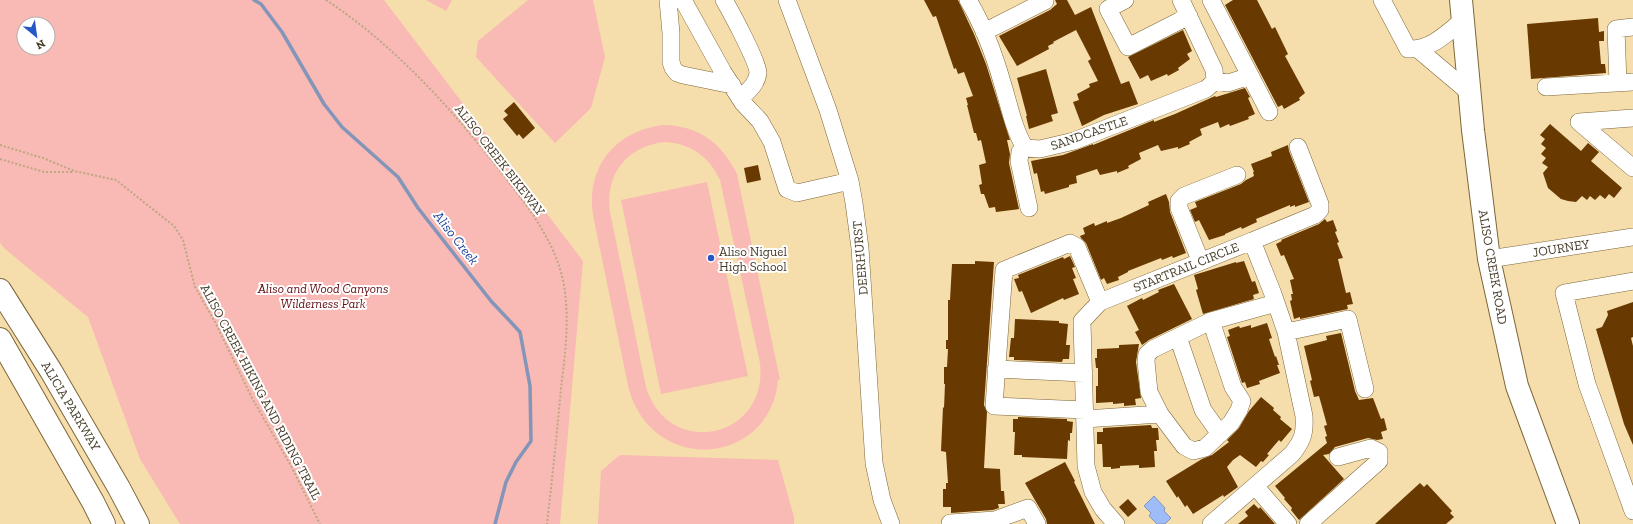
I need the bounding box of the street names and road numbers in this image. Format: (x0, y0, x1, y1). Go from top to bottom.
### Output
street label: ALISO CREEK BIKEWAY (452, 102, 548, 219)
street label: SANDCASTLE (1049, 113, 1130, 153)
street label: ALISO CREEK ROAD (1475, 208, 1511, 326)
street label: DEERHURST (849, 220, 871, 296)
street label: JOURNEY (1531, 236, 1591, 260)
street label: STARTRAIL CIRCLE (1131, 239, 1241, 295)
street label: ALISO CREEK HIKING AND RIDING TRAIL (198, 282, 324, 502)
street label: ALICIA PARKWAY (38, 359, 104, 453)

